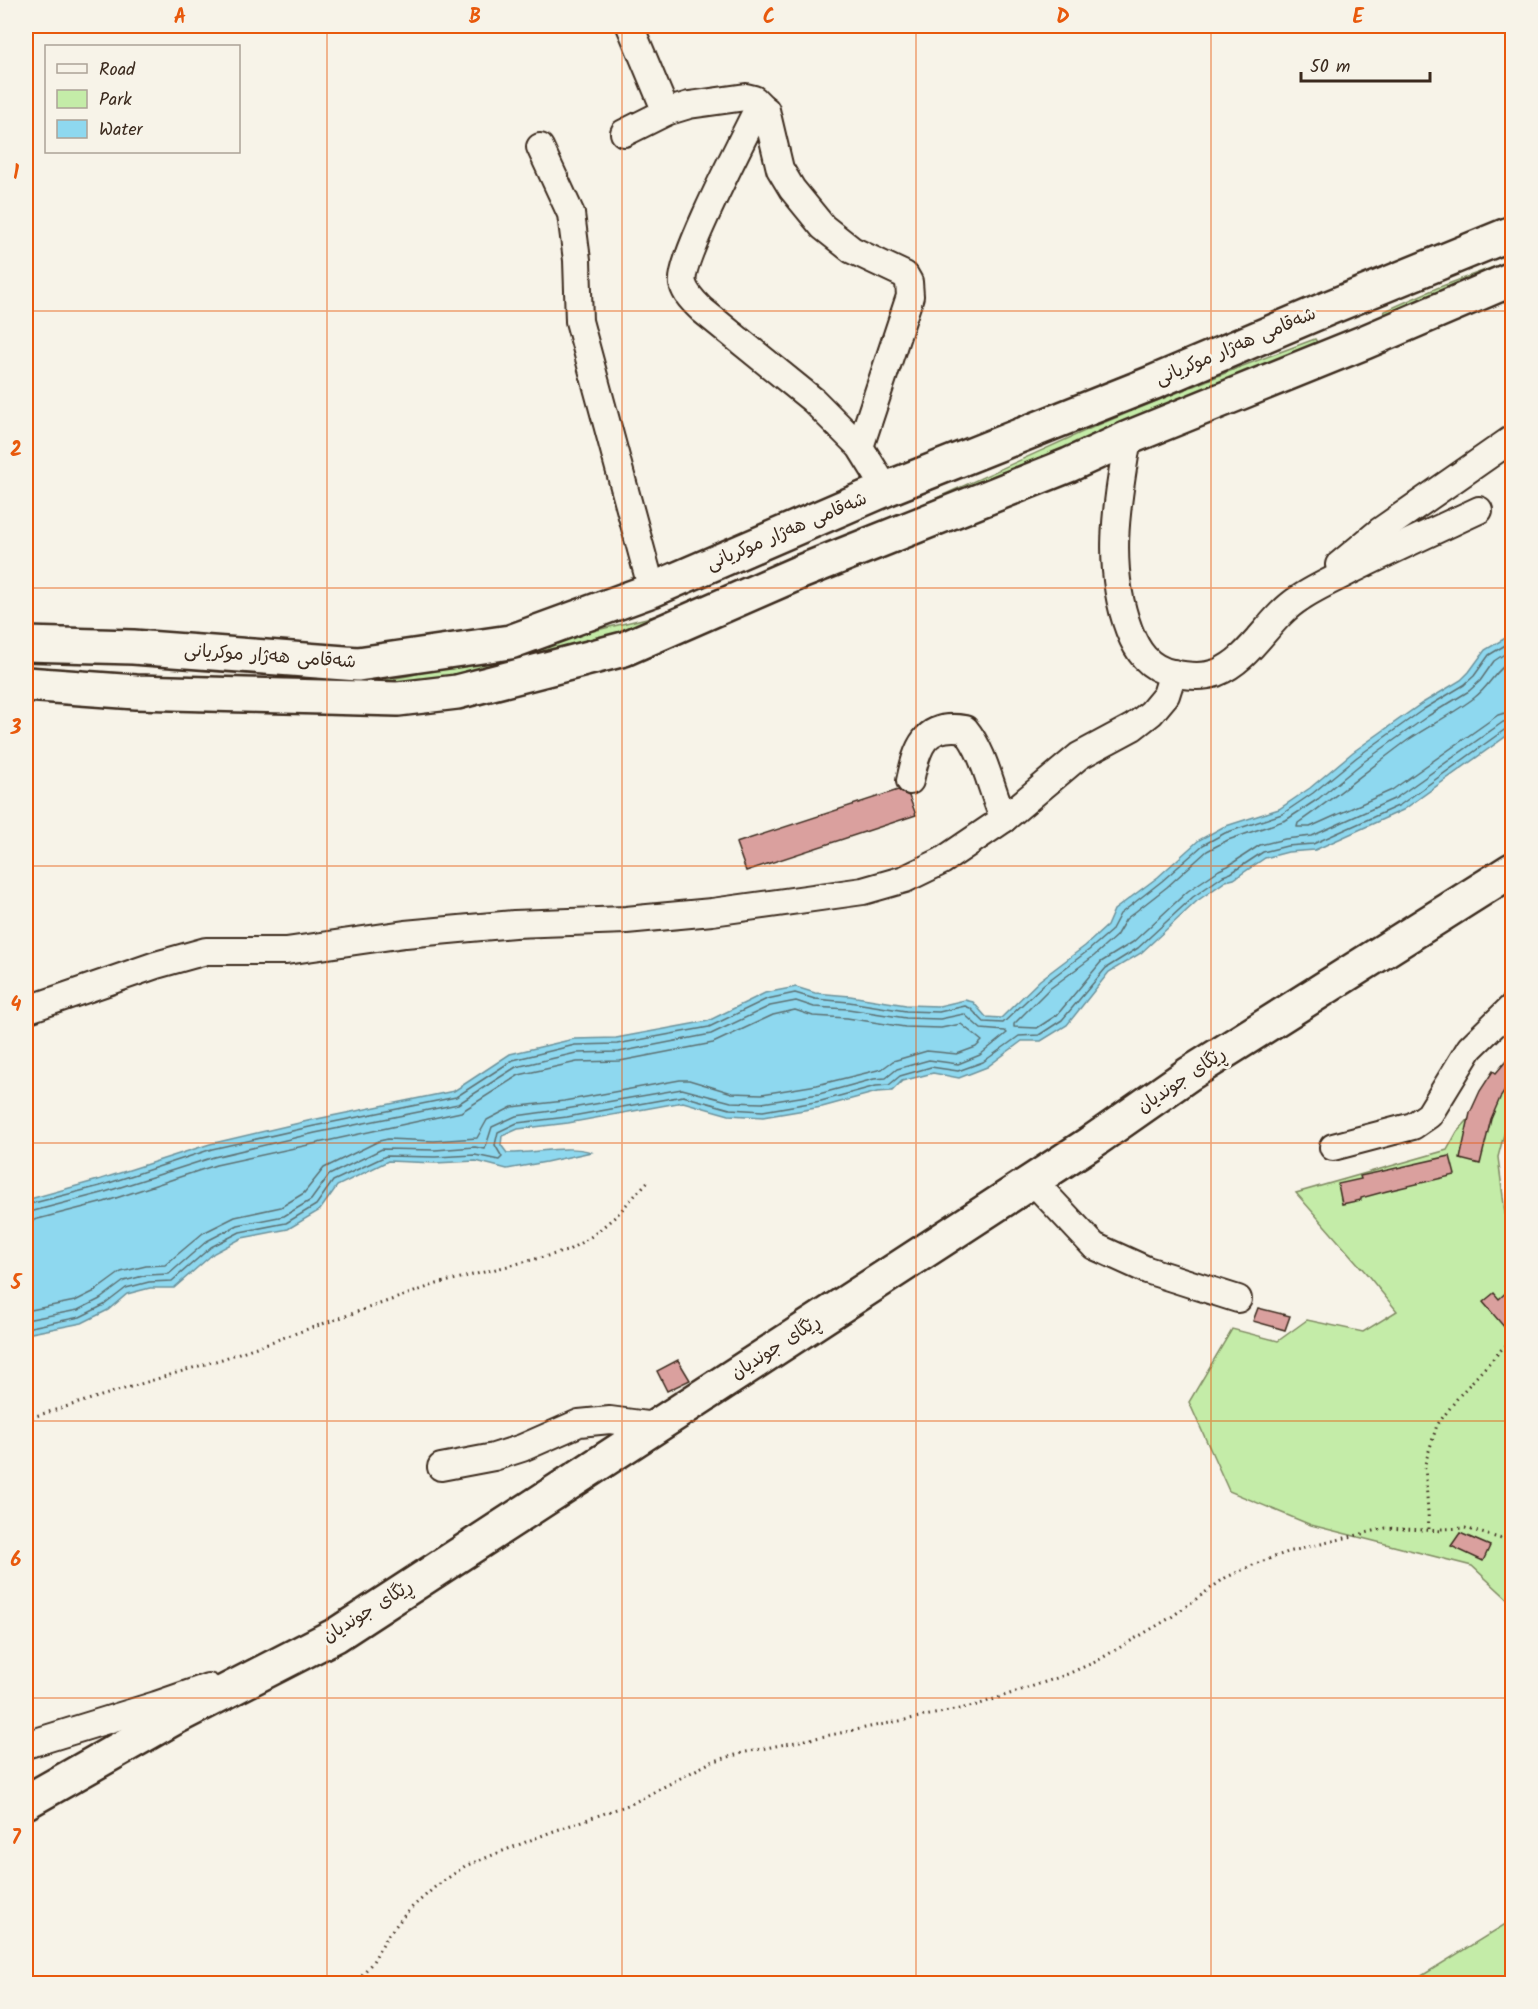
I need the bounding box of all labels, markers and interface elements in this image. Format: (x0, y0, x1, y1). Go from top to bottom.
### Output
text: A (174, 2, 186, 34)
text: B (469, 2, 481, 34)
text: C (763, 2, 775, 34)
text: D (1056, 2, 1070, 34)
text: E (1352, 2, 1364, 34)
legend (45, 45, 240, 153)
scale bar (1301, 45, 1430, 83)
text: 50 m (1310, 53, 1350, 82)
text: Road (99, 56, 136, 85)
text: Park (99, 86, 132, 115)
text: Water (99, 116, 144, 145)
text: 1 (13, 158, 19, 190)
street label: شەقامی ھەژار موکریانی (1151, 300, 1321, 394)
text: 2 (10, 435, 22, 467)
street label: شەقامی ھەژار موکریانی (702, 485, 872, 579)
street label: شەقامی ھەژار موکریانی (183, 637, 357, 677)
text: 3 (10, 713, 22, 745)
text: 4 (11, 990, 22, 1022)
street label: ڕێگای جوندیان (1132, 1040, 1232, 1122)
text: 5 (10, 1268, 23, 1300)
street label: ڕێگای جوندیان (725, 1308, 827, 1388)
text: 6 (11, 1545, 22, 1577)
street label: ڕێگای جوندیان (317, 1573, 419, 1651)
text: 7 (11, 1823, 21, 1855)

